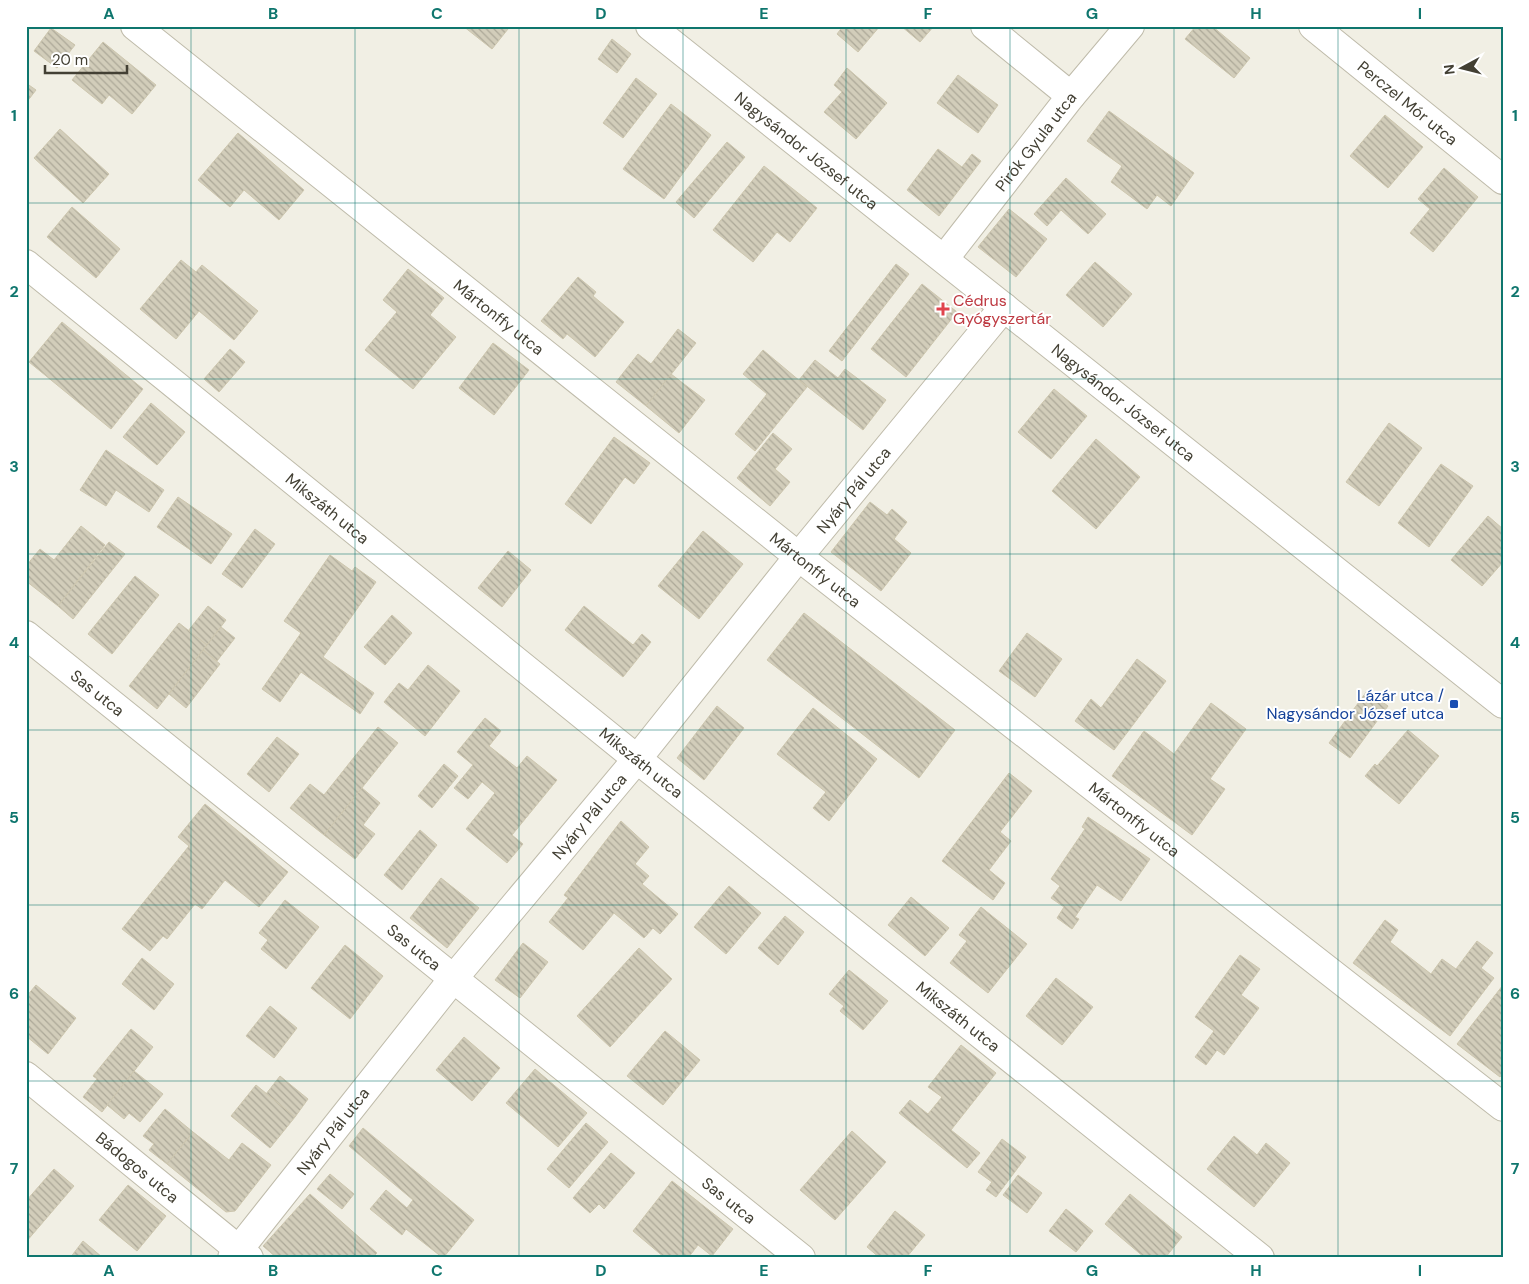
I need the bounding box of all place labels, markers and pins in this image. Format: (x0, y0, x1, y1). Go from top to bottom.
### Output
place label: Cédrus Gyógyszertár (953, 290, 1051, 329)
marker: Cédrus Gyógyszertár (937, 303, 949, 315)
place label: Lázár utca / Nagysándor József utca (1267, 685, 1444, 724)
marker: Lázár utca / Nagysándor József utca (1448, 698, 1460, 710)

